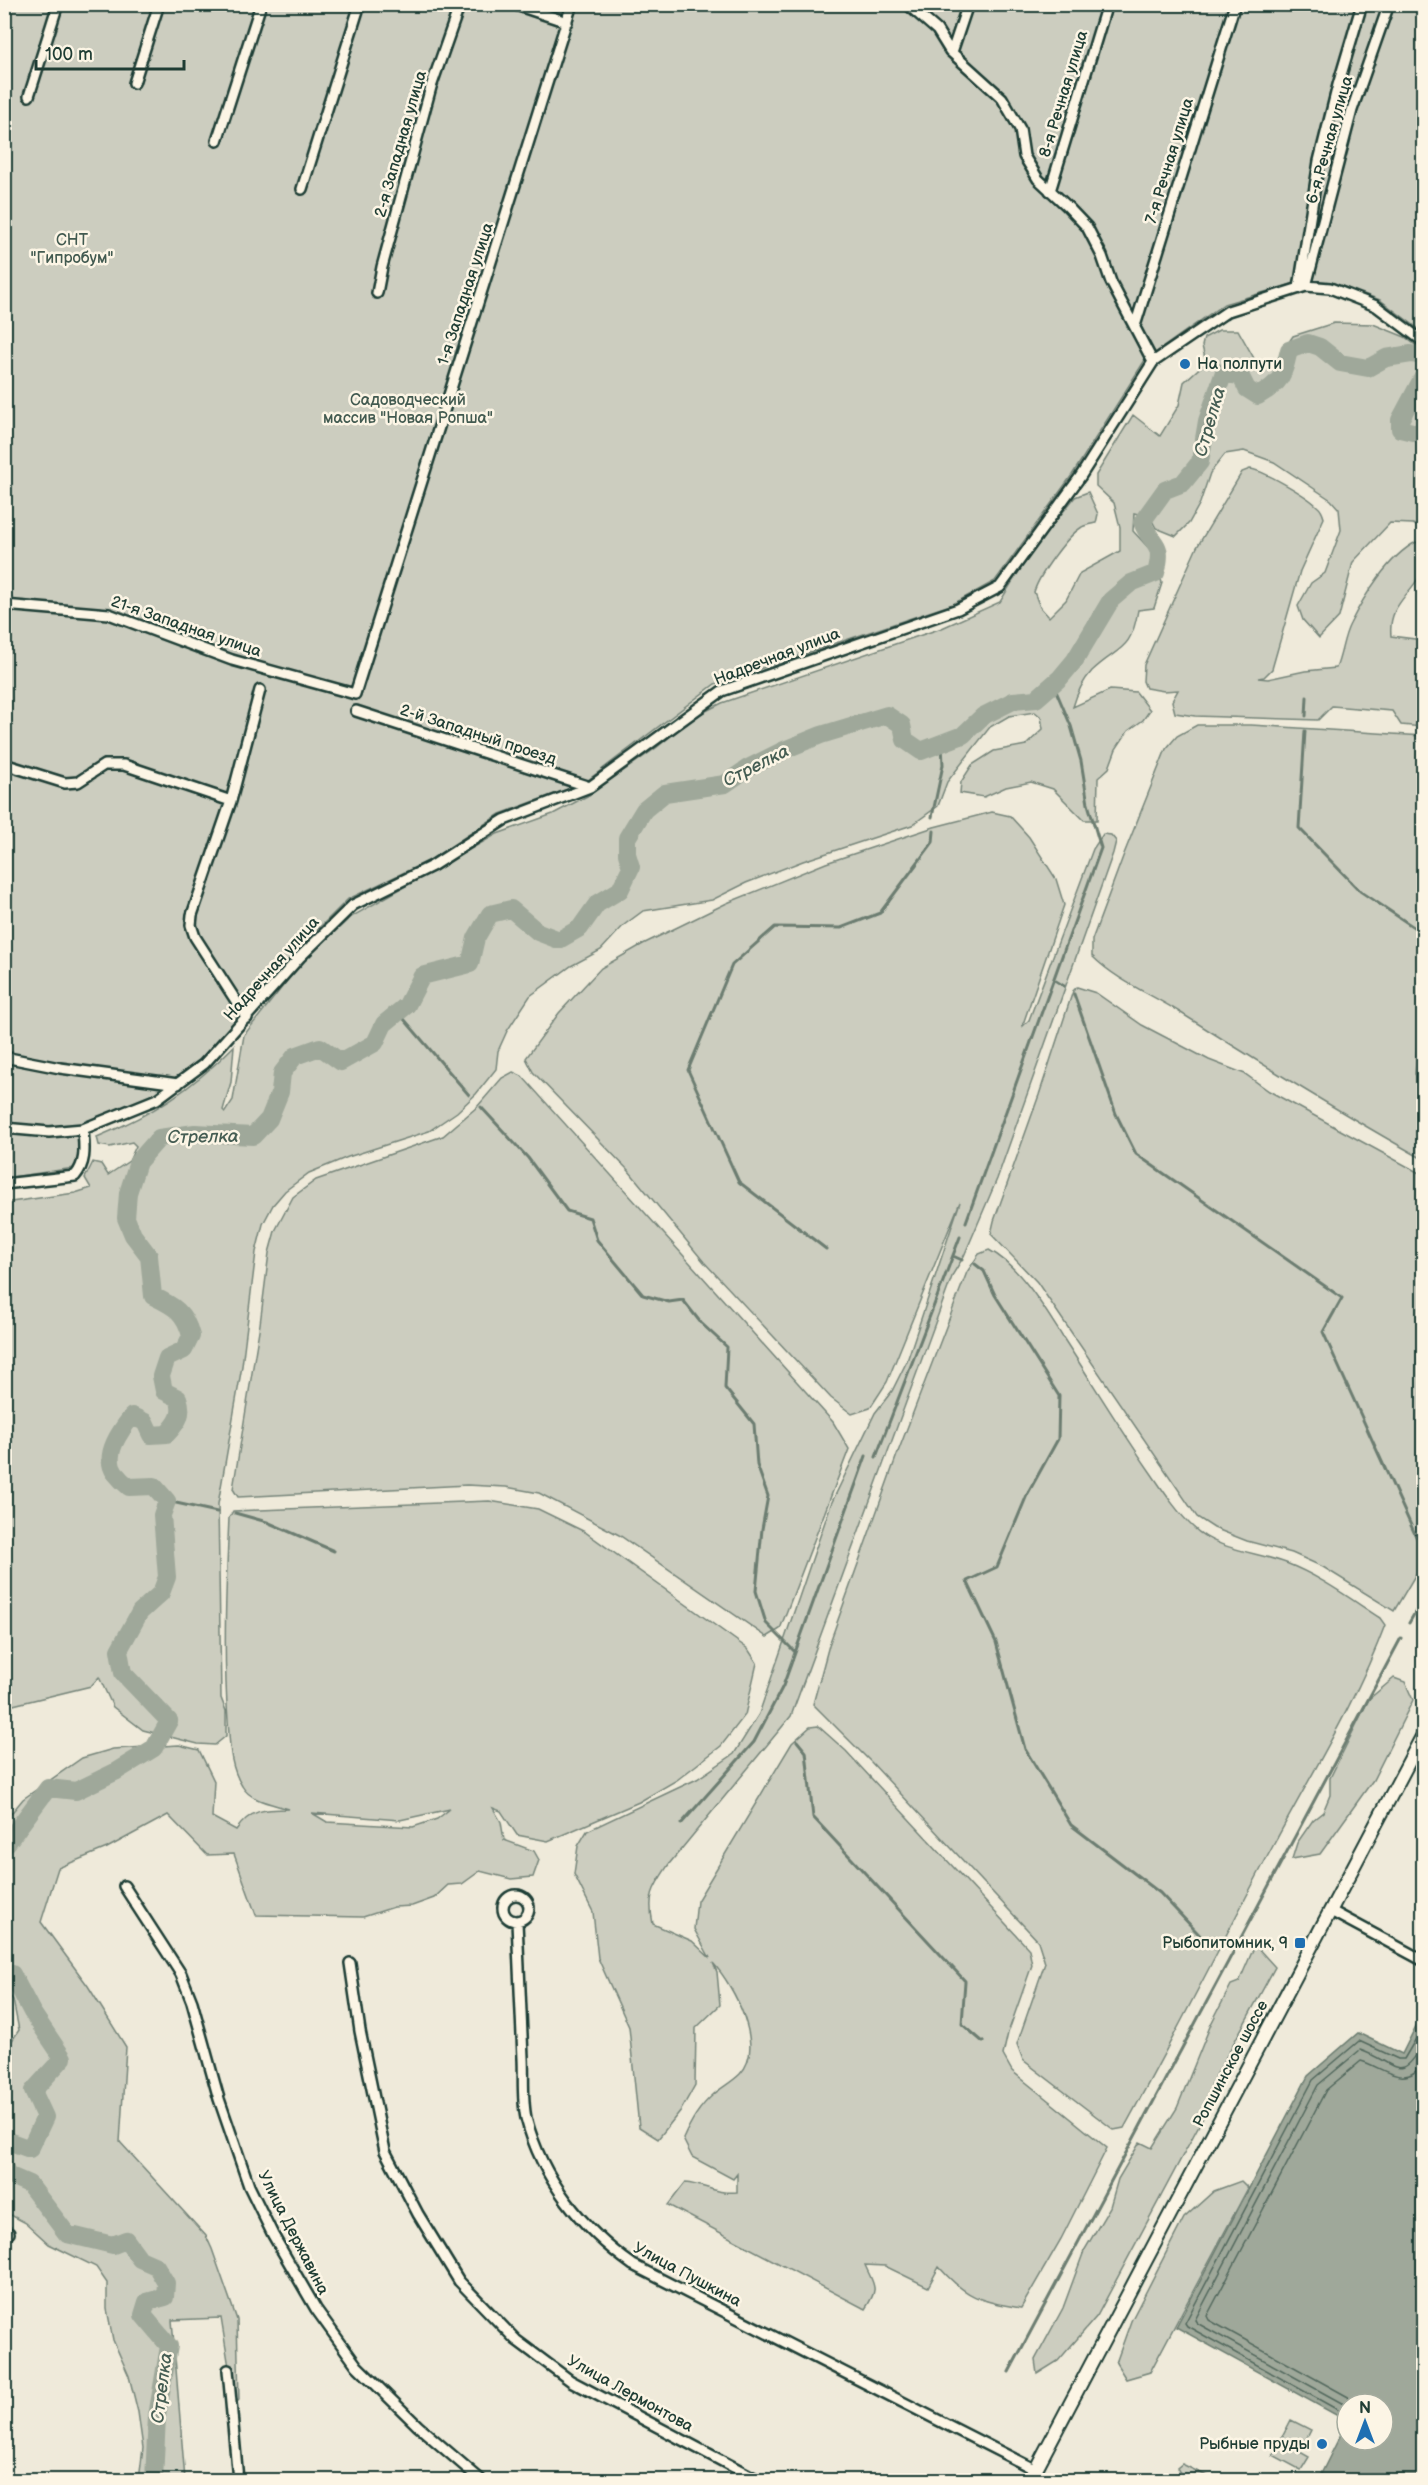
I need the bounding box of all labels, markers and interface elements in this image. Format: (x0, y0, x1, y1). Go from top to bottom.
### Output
street label: 8-я Речная улица (1036, 28, 1092, 160)
scale bar (36, 33, 184, 71)
text: 100 m (45, 44, 93, 65)
street label: 2-я Западная улица (371, 68, 431, 220)
street label: 6-я Речная улица (1303, 73, 1357, 206)
street label: 7-я Речная улица (1142, 95, 1198, 226)
street label: 1-я Западная улица (434, 220, 498, 368)
park label: СНТ "Гипробум" (30, 231, 114, 268)
place label: На полпути (1197, 355, 1282, 374)
marker: На полпути (1178, 357, 1192, 371)
water label: Стрелка (1190, 385, 1230, 459)
park label: Садоводческий массив "Новая Ропша" (323, 391, 493, 428)
street label: 21-я Западная улица (108, 592, 264, 662)
street label: Надречная улица (711, 624, 843, 690)
street label: 2-й Западный проезд (398, 701, 559, 769)
water label: Стрелка (720, 740, 792, 792)
street label: Надречная улица (220, 913, 324, 1025)
water label: Стрелка (167, 1126, 239, 1148)
place label: Рыбопитомник, 9 (1162, 1934, 1288, 1953)
marker: Рыбопитомник, 9 (1293, 1936, 1307, 1950)
street label: Ропшинское шоссе (1190, 1997, 1273, 2131)
street label: Улица Державина (253, 2168, 333, 2299)
street label: Улица Пушкина (630, 2239, 745, 2312)
water label: Стрелка (147, 2351, 177, 2425)
street label: Улица Лермонтова (564, 2352, 697, 2437)
north arrow (1335, 2392, 1395, 2452)
text: N (1359, 2399, 1371, 2418)
place label: Рыбные пруды (1199, 2435, 1310, 2454)
marker: Рыбные пруды (1315, 2437, 1329, 2451)

